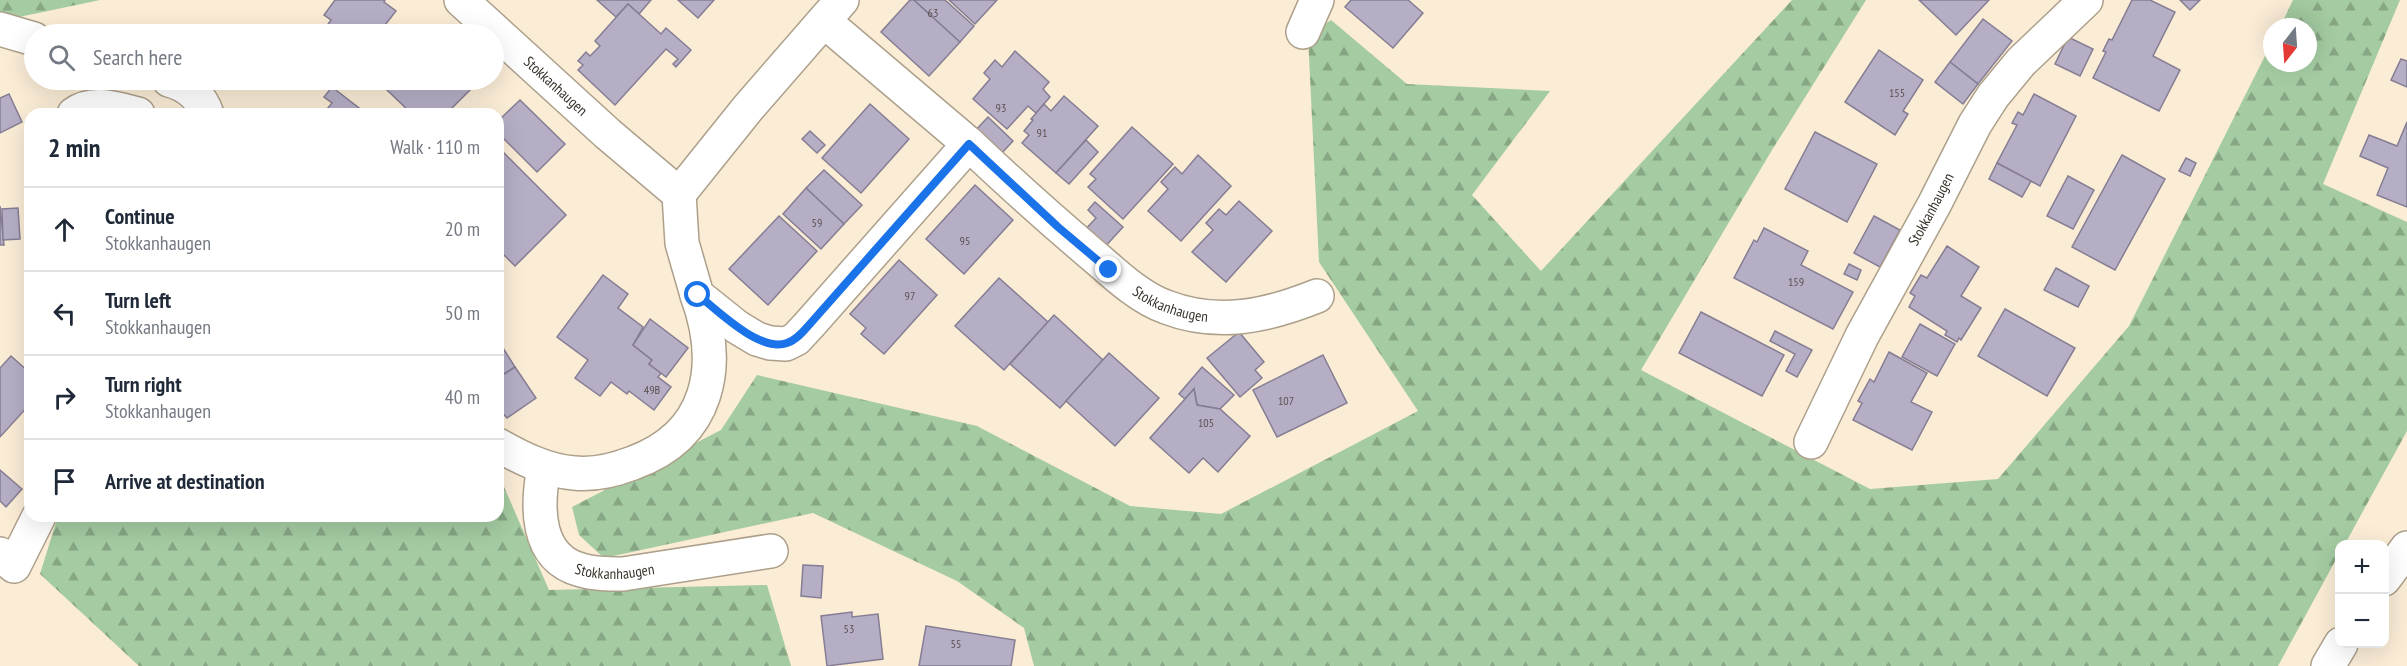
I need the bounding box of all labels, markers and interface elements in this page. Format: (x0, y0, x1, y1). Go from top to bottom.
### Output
house number: 63 (928, 5, 938, 20)
north arrow (2263, 18, 2317, 72)
search box (24, 24, 504, 90)
icon: search (45, 41, 78, 74)
text: Search here (93, 43, 182, 71)
street label: Stokkanhaugen (520, 52, 592, 120)
house number: 155 (1889, 85, 1905, 100)
house number: 93 (996, 100, 1006, 115)
house number: 91 (1037, 125, 1047, 140)
text: 2 min (48, 131, 101, 164)
text: Walk · 110 m (390, 134, 480, 160)
street label: Stokkanhaugen (1904, 170, 1958, 249)
text: Continue (105, 202, 175, 230)
icon: ahead (48, 213, 81, 246)
house number: 59 (812, 215, 822, 230)
text: 20 m (445, 216, 480, 242)
text: Stokkanhaugen (105, 230, 211, 256)
house number: 95 (960, 233, 970, 248)
route end (1095, 256, 1121, 282)
house number: 159 (1788, 274, 1804, 289)
route start (684, 281, 710, 307)
street label: Stokkanhaugen (1129, 281, 1209, 326)
text: Turn left (105, 286, 171, 314)
house number: 97 (905, 288, 915, 303)
icon: left (48, 297, 81, 330)
text: 50 m (445, 300, 480, 326)
text: Stokkanhaugen (105, 314, 211, 340)
text: Turn right (105, 370, 182, 398)
icon: right (48, 381, 81, 414)
house number: 49B (644, 382, 661, 397)
text: 40 m (445, 384, 480, 410)
house number: 107 (1278, 393, 1294, 408)
text: Stokkanhaugen (105, 398, 211, 424)
house number: 105 (1198, 415, 1214, 430)
icon: arrive (48, 465, 81, 498)
text: Arrive at destination (105, 467, 265, 495)
map controls (2335, 540, 2389, 648)
button: + (2335, 540, 2389, 594)
street label: Stokkanhaugen (573, 559, 656, 583)
button: − (2335, 594, 2389, 648)
house number: 53 (844, 621, 854, 636)
house number: 55 (951, 636, 961, 651)

